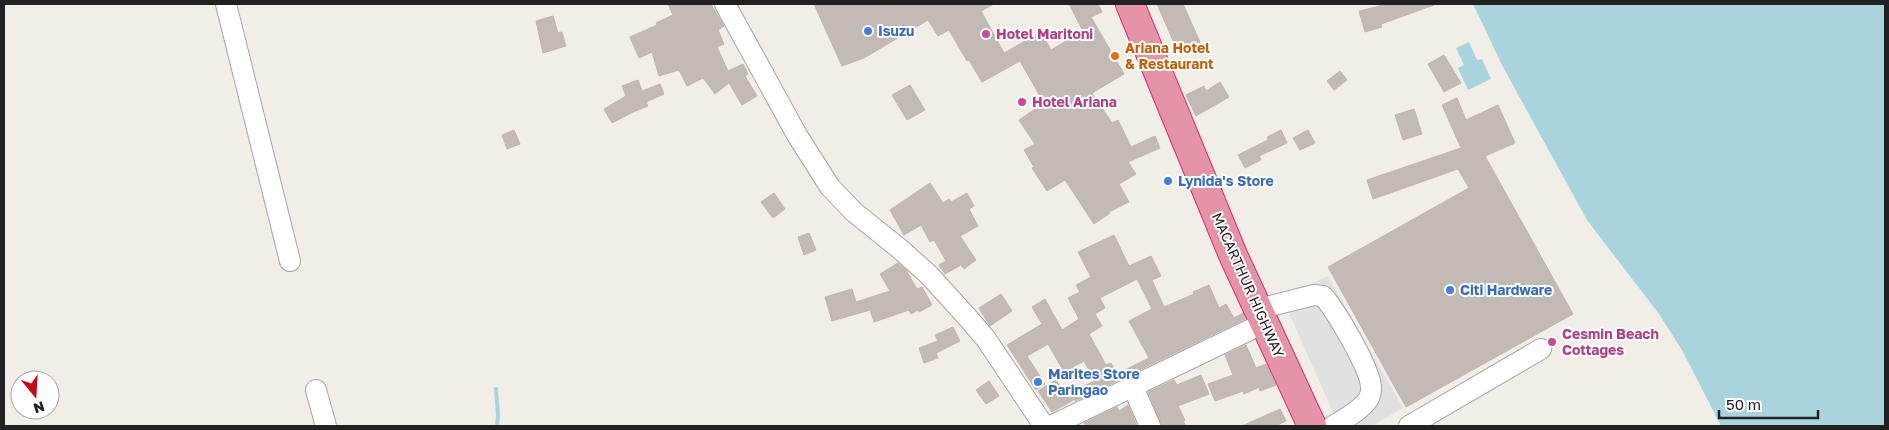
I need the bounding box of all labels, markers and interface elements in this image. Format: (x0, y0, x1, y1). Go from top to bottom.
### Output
place label: Isuzu (878, 22, 914, 39)
marker: Isuzu (862, 25, 874, 37)
place label: Hotel Maritoni (996, 25, 1093, 42)
marker: Hotel Maritoni (980, 28, 992, 40)
place label: Ariana Hotel & Restaurant (1125, 39, 1214, 72)
marker: Ariana Hotel & Restaurant (1109, 50, 1121, 62)
place label: Hotel Ariana (1032, 93, 1117, 110)
marker: Hotel Ariana (1016, 96, 1028, 108)
place label: Lynida's Store (1178, 172, 1274, 189)
marker: Lynida's Store (1162, 175, 1174, 187)
street label: MACARTHUR HIGHWAY (1209, 210, 1288, 360)
place label: Citi Hardware (1460, 281, 1552, 298)
marker: Citi Hardware (1444, 284, 1456, 296)
place label: Cesmin Beach Cottages (1562, 325, 1659, 358)
marker: Cesmin Beach Cottages (1546, 336, 1558, 348)
place label: Marites Store Paringao (1048, 365, 1140, 398)
north arrow (10, 370, 60, 420)
marker: Marites Store Paringao (1032, 376, 1044, 388)
scale bar (1719, 388, 1818, 420)
text: 50 m (1726, 395, 1761, 413)
text: N (31, 398, 47, 418)

